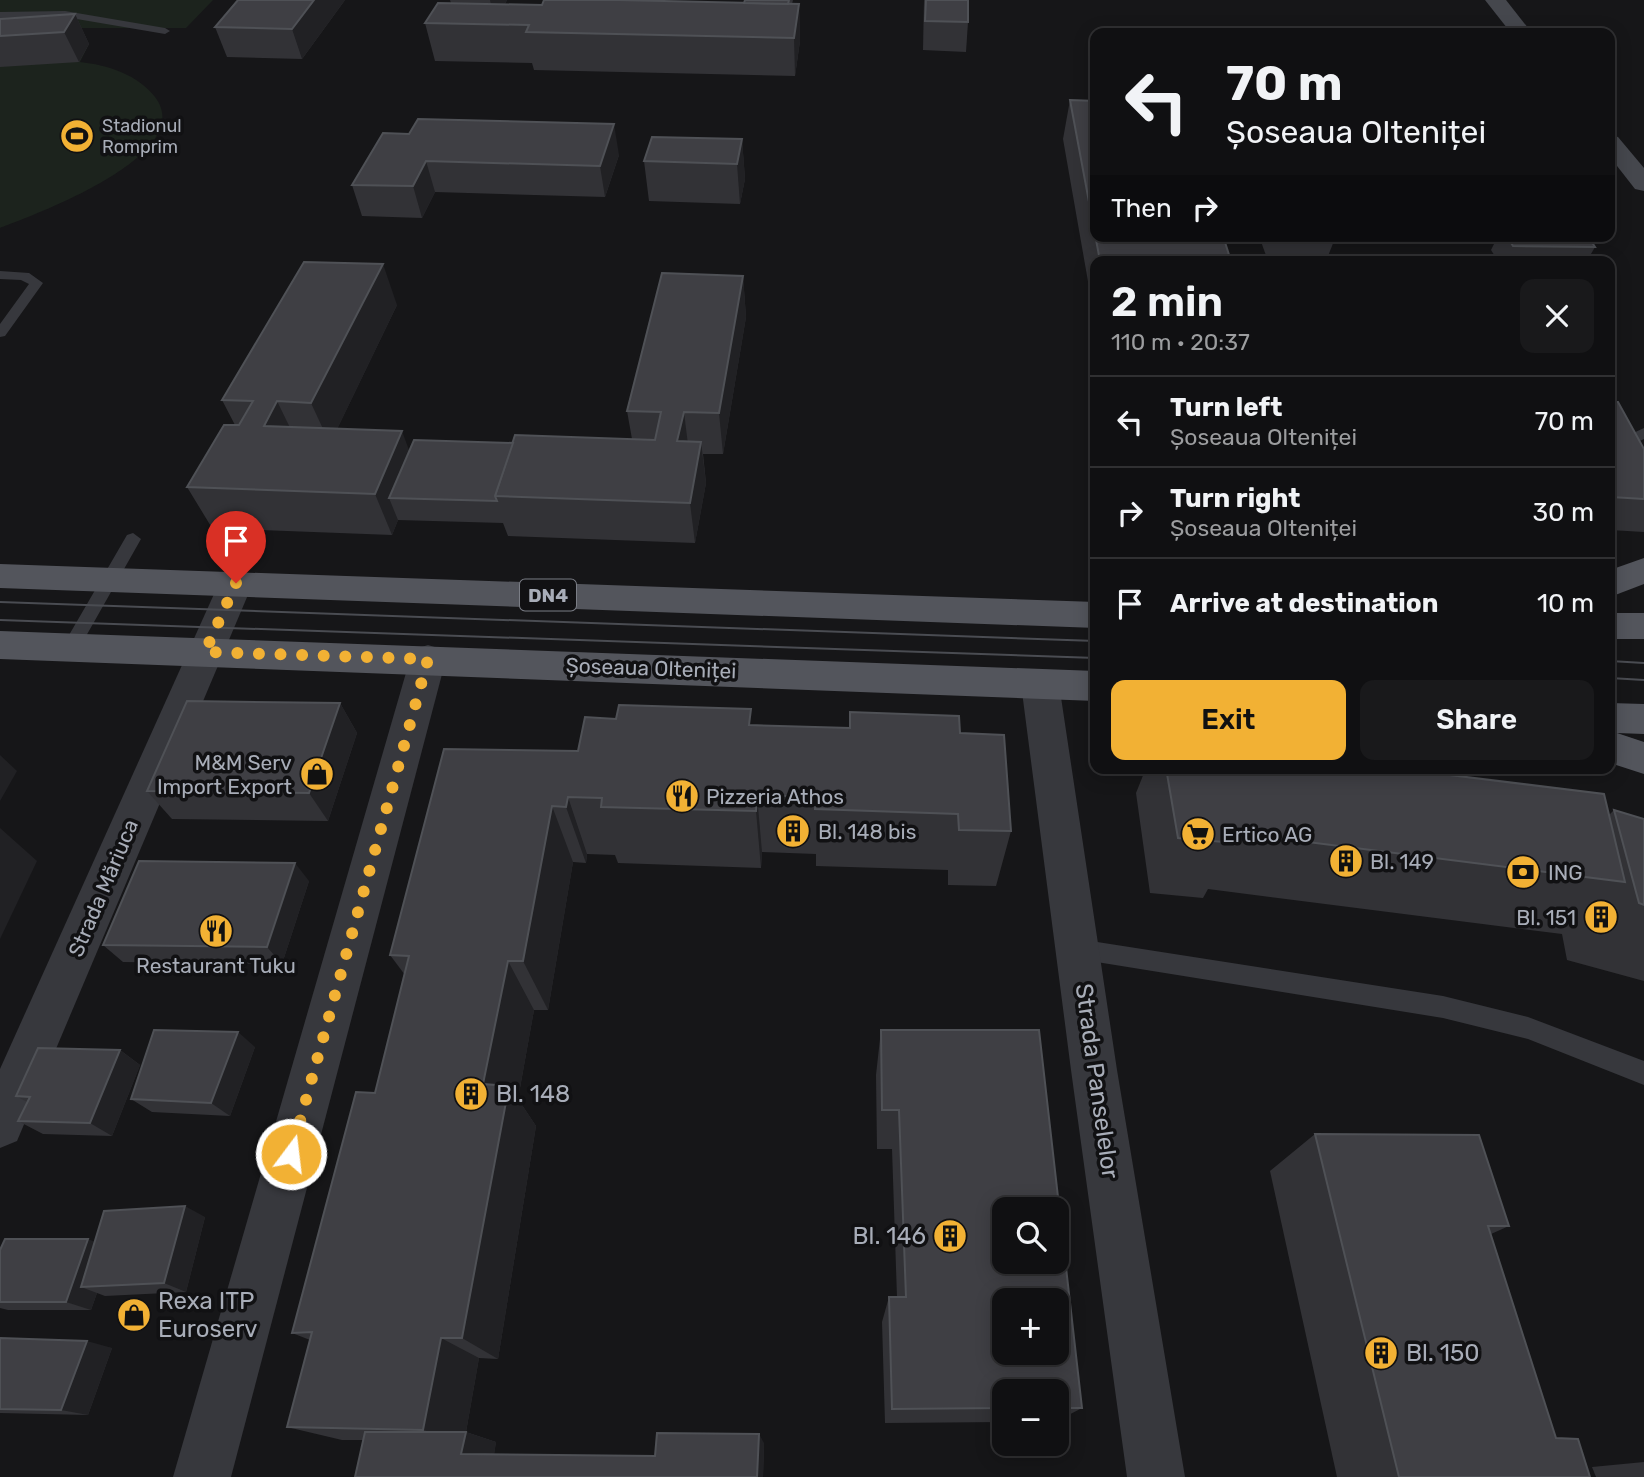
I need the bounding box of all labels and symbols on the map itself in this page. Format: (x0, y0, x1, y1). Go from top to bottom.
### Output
place label: Stadionul Romprim (102, 115, 182, 158)
sports icon: Stadionul Romprim (58, 117, 96, 155)
pin (206, 511, 266, 583)
road number: DN4 (520, 580, 576, 610)
street label: Șoseaua Olteniței (565, 653, 737, 683)
place label: M&M Serv Import Export (157, 750, 292, 799)
shop icon: M&M Serv Import Export (298, 755, 336, 793)
restaurant icon: Pizzeria Athos (663, 777, 701, 815)
place label: Pizzeria Athos (706, 784, 844, 809)
building icon: Bl. 148 bis (774, 812, 812, 850)
street label: Strada Măriuca (63, 815, 143, 961)
supermarket icon: Ertico AG (1179, 815, 1217, 853)
place label: Bl. 148 bis (818, 819, 916, 844)
place label: Ertico AG (1222, 822, 1312, 847)
building icon: Bl. 149 (1327, 842, 1365, 880)
place label: Bl. 149 (1370, 849, 1434, 874)
bank icon: ING (1504, 853, 1542, 891)
place label: ING (1548, 860, 1583, 885)
building icon: Bl. 151 (1582, 898, 1620, 936)
place label: Bl. 151 (1516, 905, 1576, 930)
restaurant icon: Restaurant Tuku (197, 912, 235, 950)
place label: Restaurant Tuku (136, 953, 296, 978)
street label: Strada Panselelor (1069, 982, 1125, 1180)
building icon: Bl. 148 (452, 1075, 490, 1113)
place label: Bl. 148 (496, 1080, 570, 1108)
position arrow (254, 1117, 328, 1191)
building icon: Bl. 146 (931, 1217, 969, 1255)
place label: Bl. 146 (853, 1222, 926, 1250)
place label: Rexa ITP Euroserv (158, 1287, 258, 1343)
shop icon: Rexa ITP Euroserv (115, 1296, 153, 1334)
building icon: Bl. 150 (1362, 1334, 1400, 1372)
place label: Bl. 150 (1406, 1339, 1480, 1367)

